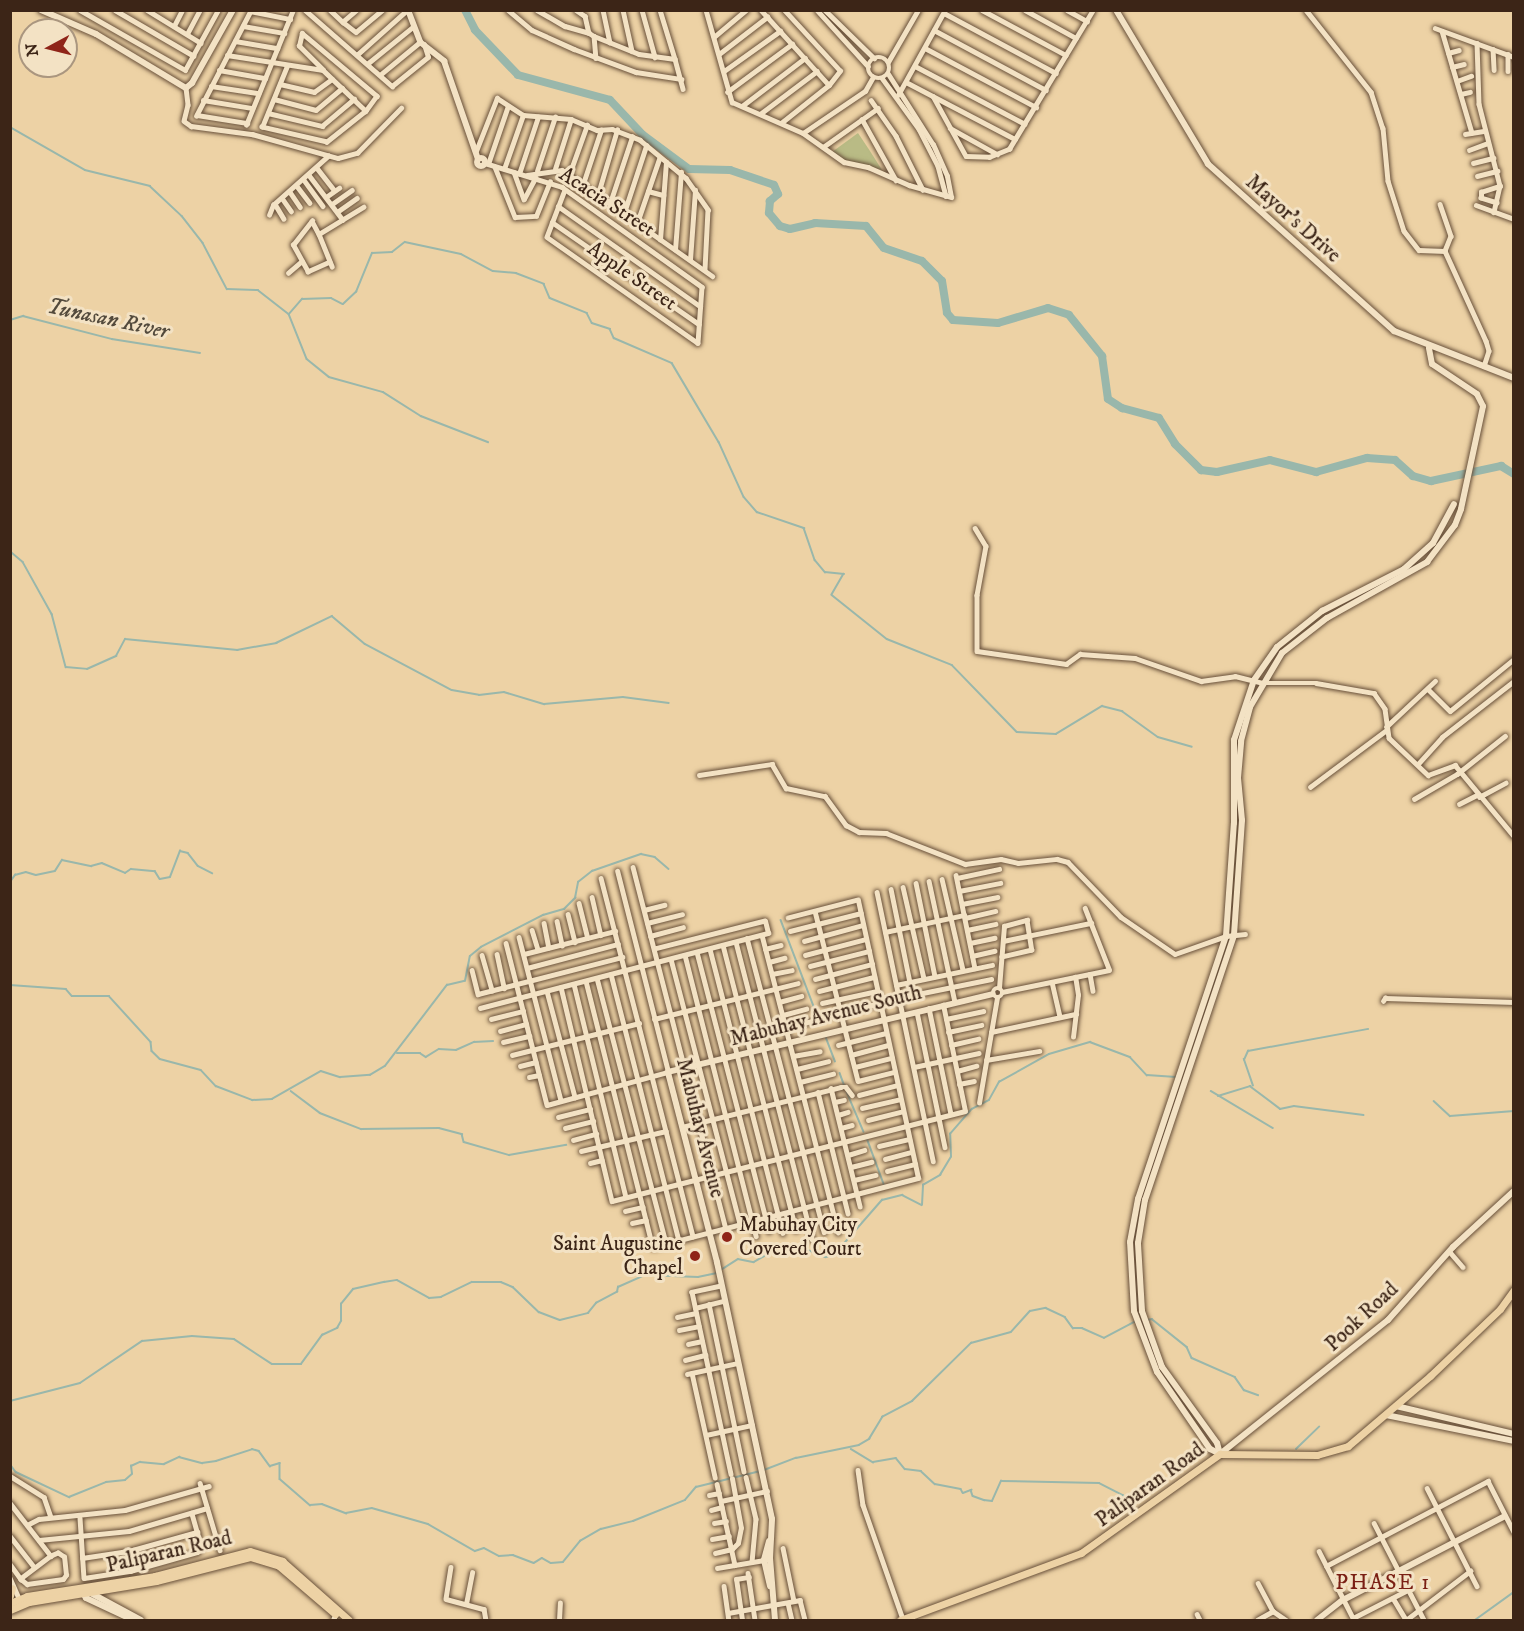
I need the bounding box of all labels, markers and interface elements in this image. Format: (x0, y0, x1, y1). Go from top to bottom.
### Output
north arrow (18, 18, 78, 78)
text: N (21, 42, 43, 58)
street label: Acacia Street (554, 162, 660, 242)
street label: Mayor's Drive (1240, 170, 1346, 268)
street label: Apple Street (582, 236, 682, 316)
water label: Tunasan River (45, 293, 171, 345)
street label: Mabuhay Avenue South (728, 980, 924, 1052)
street label: Mabuhay Avenue (670, 1056, 730, 1200)
place label: Mabuhay City Covered Court (739, 1212, 861, 1262)
marker: Mabuhay City Covered Court (720, 1230, 734, 1244)
place label: Saint Augustine Chapel (553, 1231, 683, 1281)
marker: Saint Augustine Chapel (688, 1249, 702, 1263)
street label: Pook Road (1320, 1277, 1404, 1357)
street label: Paliparan Road (1091, 1437, 1209, 1533)
street label: Paliparan Road (104, 1525, 234, 1579)
district label: PHASE 1 (1335, 1570, 1431, 1596)

